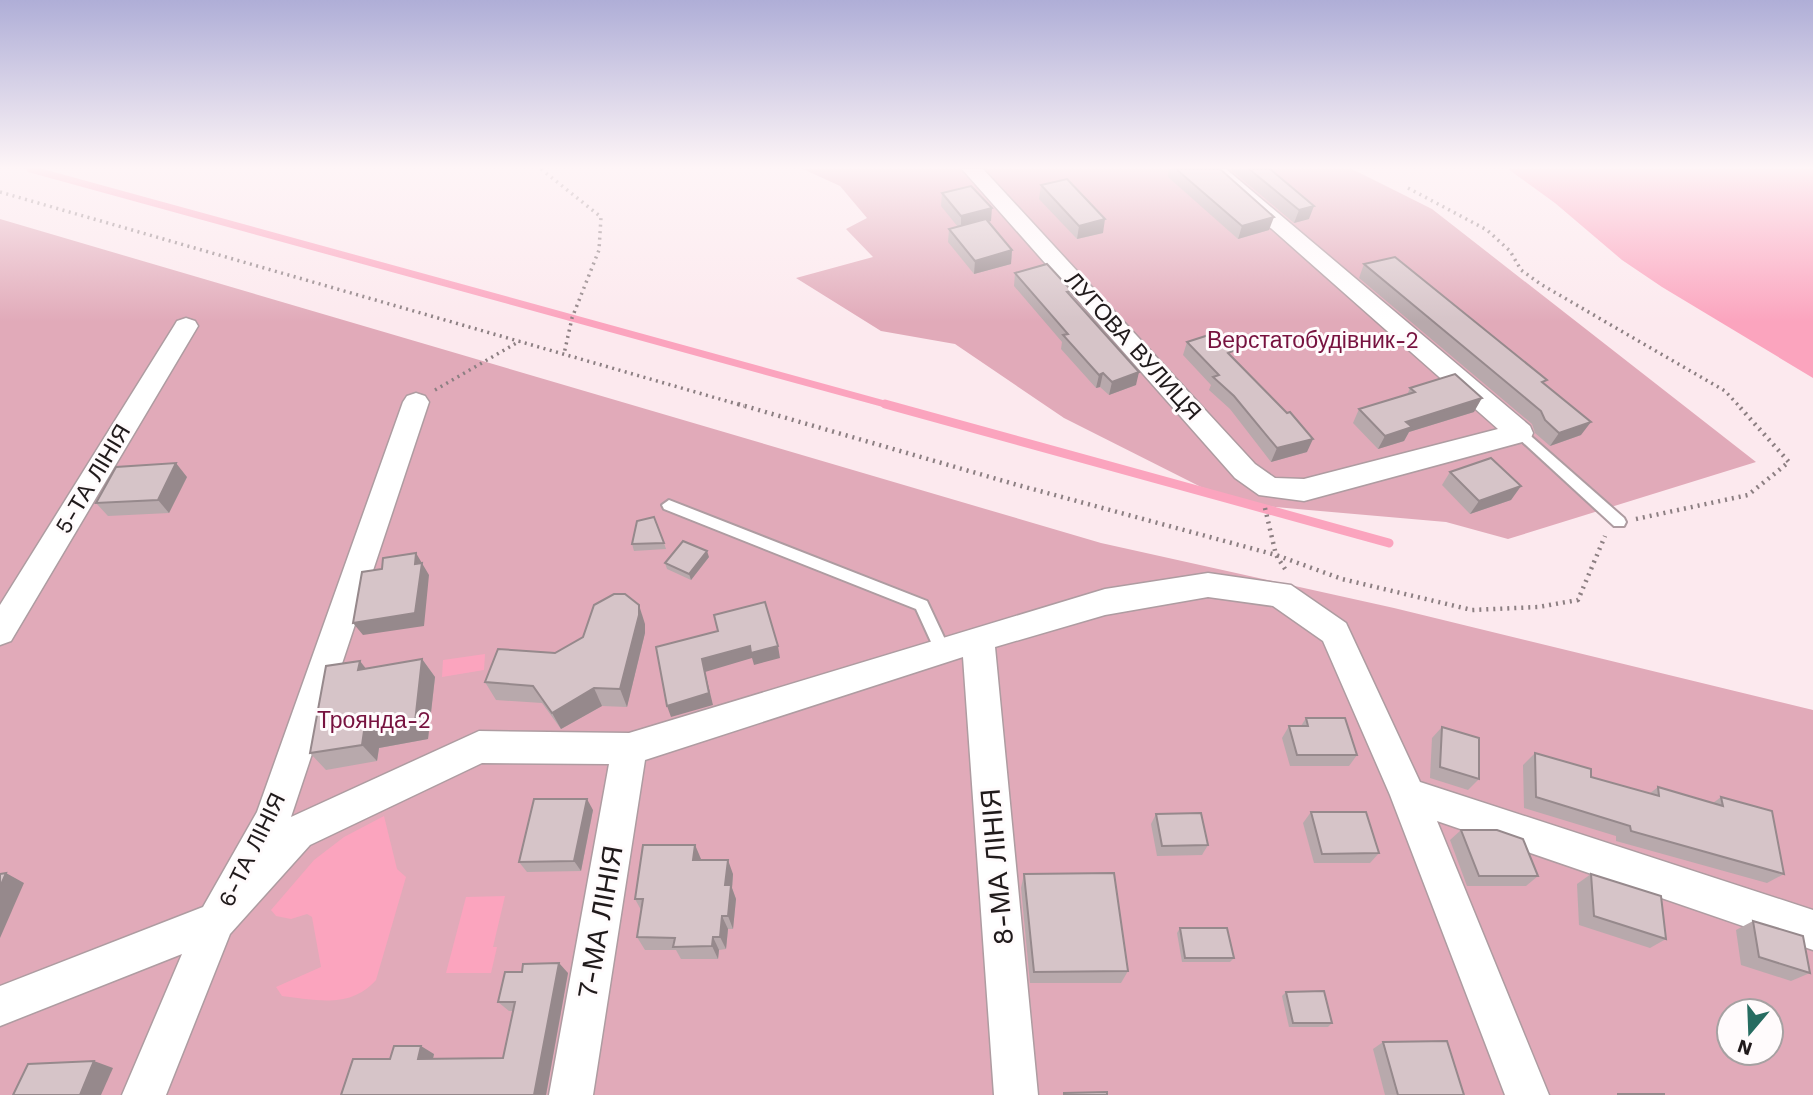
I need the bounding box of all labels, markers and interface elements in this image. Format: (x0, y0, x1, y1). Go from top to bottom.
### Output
street label: ЛУГОВА ВУЛИЦЯ (1059, 266, 1207, 426)
park label: Верстатобудівник-2 (1207, 327, 1419, 354)
street label: 5-ТА ЛІНІЯ (50, 419, 136, 539)
park label: Троянда-2 (317, 707, 431, 734)
street label: 8-МА ЛІНІЯ (974, 787, 1020, 947)
street label: 6-ТА ЛІНІЯ (213, 789, 291, 911)
street label: 7-МА ЛІНІЯ (570, 843, 630, 1001)
north arrow (1715, 997, 1785, 1067)
text: N (1734, 1034, 1755, 1061)

